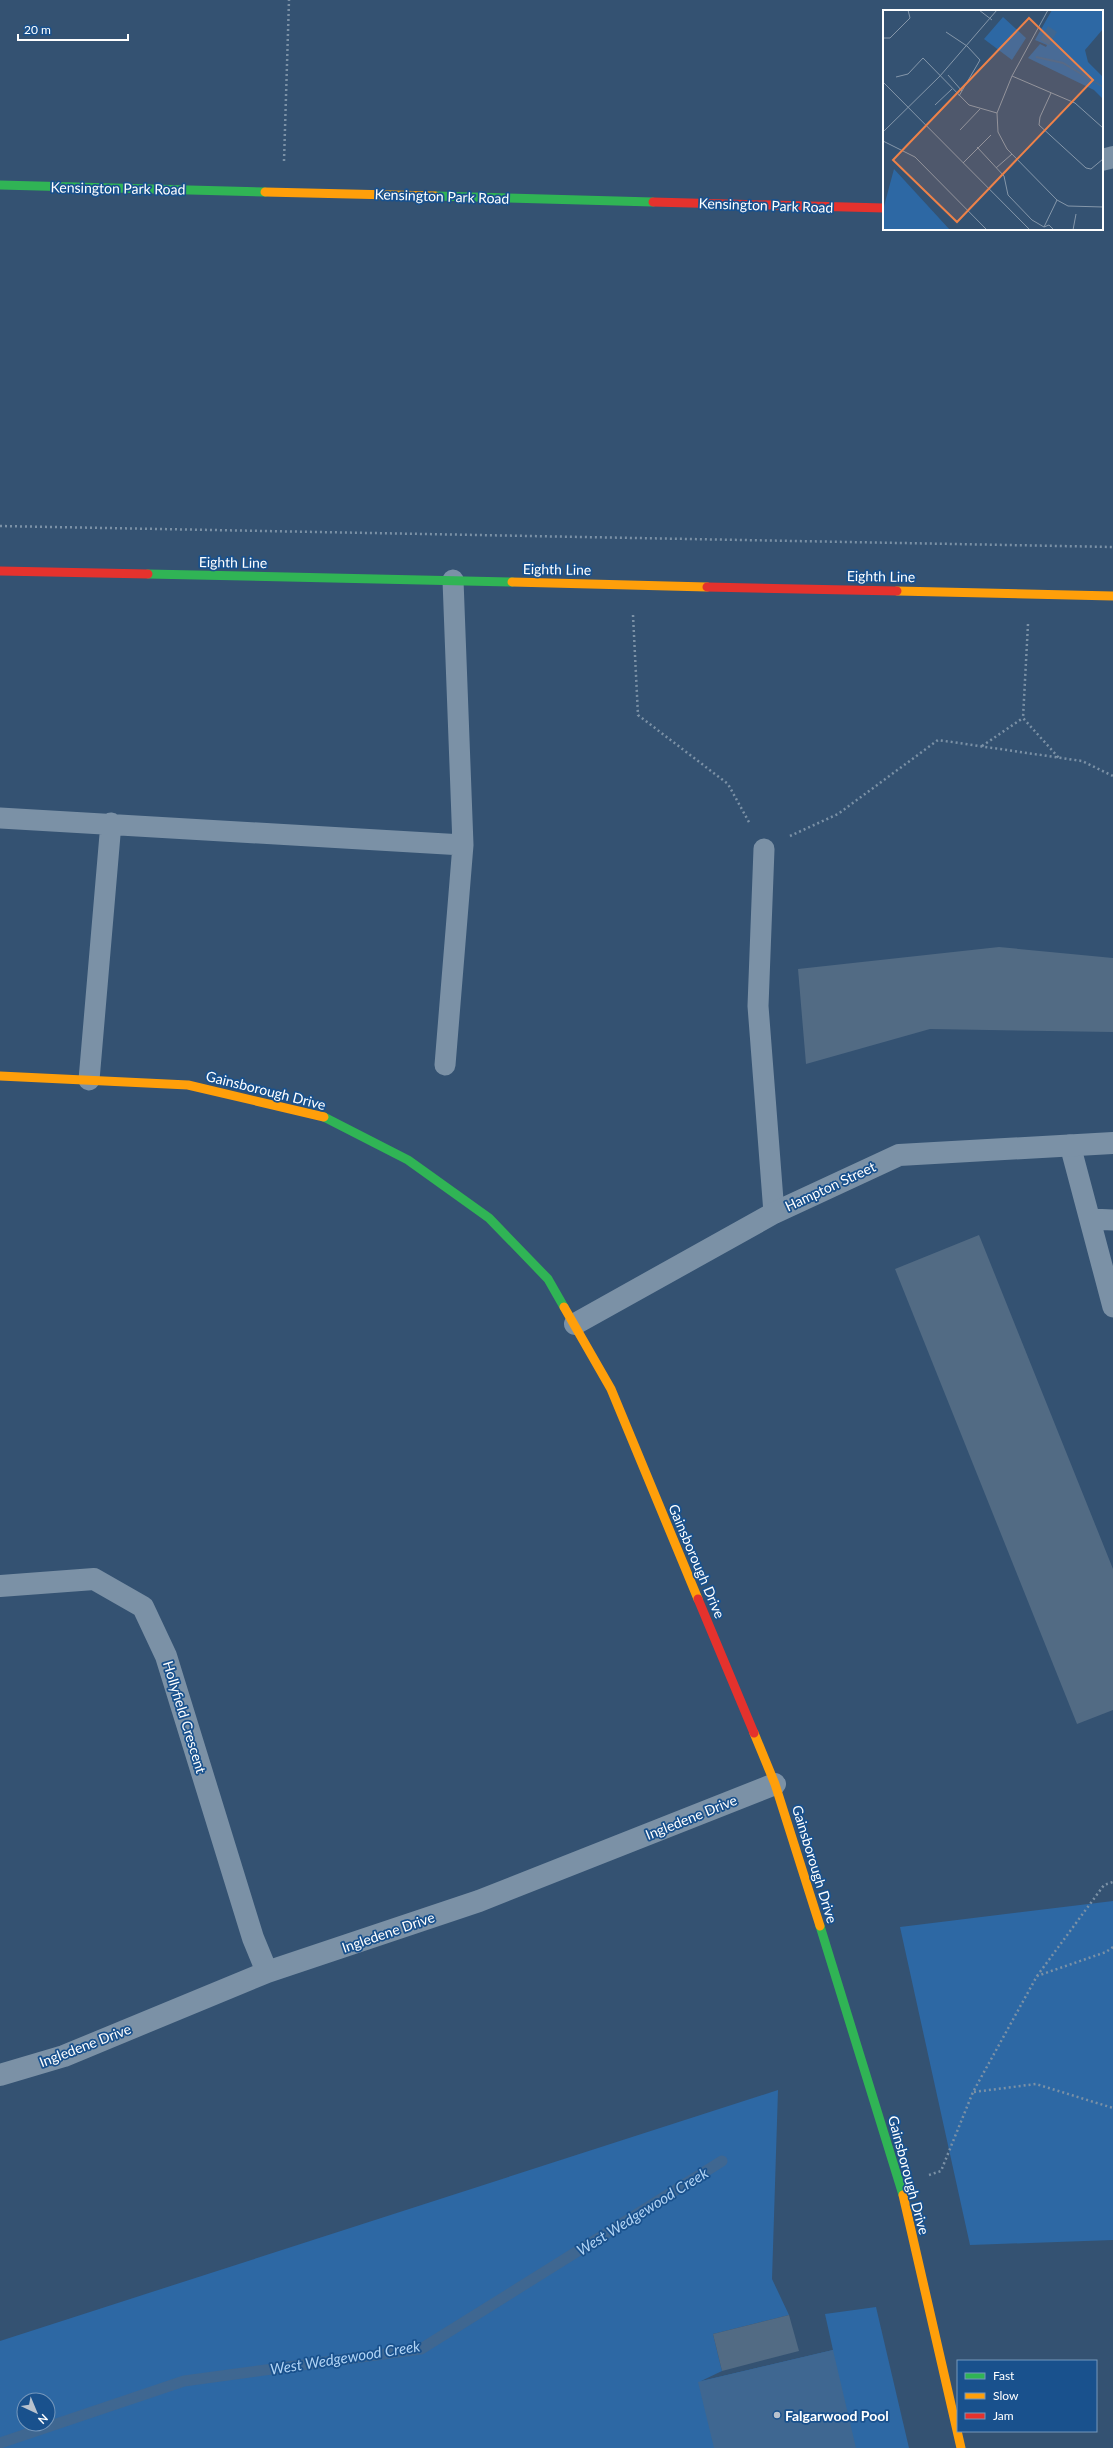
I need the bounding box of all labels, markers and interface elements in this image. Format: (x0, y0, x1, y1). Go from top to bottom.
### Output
inset map (883, 10, 1103, 230)
scale bar (18, 16, 128, 42)
text: 20 m (24, 22, 51, 37)
street label: Kensington Park Road (50, 178, 186, 198)
street label: Kensington Park Road (374, 185, 510, 207)
street label: Kensington Park Road (698, 194, 834, 216)
street label: Eighth Line (199, 553, 267, 571)
street label: Eighth Line (523, 560, 591, 578)
street label: Eighth Line (847, 567, 915, 585)
street label: Gainsborough Drive (204, 1067, 328, 1113)
street label: Hampton Street (782, 1158, 878, 1214)
street label: Gainsborough Drive (665, 1501, 729, 1621)
street label: Hollyfield Crescent (160, 1659, 210, 1775)
street label: Ingledene Drive (643, 1791, 739, 1843)
street label: Gainsborough Drive (789, 1803, 841, 1925)
street label: Ingledene Drive (339, 1908, 437, 1956)
street label: Ingledene Drive (37, 2020, 133, 2070)
street label: Gainsborough Drive (885, 2114, 933, 2236)
water label: West Wedgewood Creek (573, 2163, 712, 2259)
water label: West Wedgewood Creek (269, 2336, 422, 2378)
legend (957, 2360, 1097, 2432)
text: Fast (993, 2368, 1015, 2383)
text: Slow (993, 2388, 1019, 2403)
north arrow (16, 2392, 56, 2432)
place label: Falgarwood Pool (785, 2407, 889, 2424)
text: Jam (993, 2408, 1014, 2423)
marker: Falgarwood Pool (772, 2410, 782, 2420)
text: N (36, 2412, 51, 2427)

